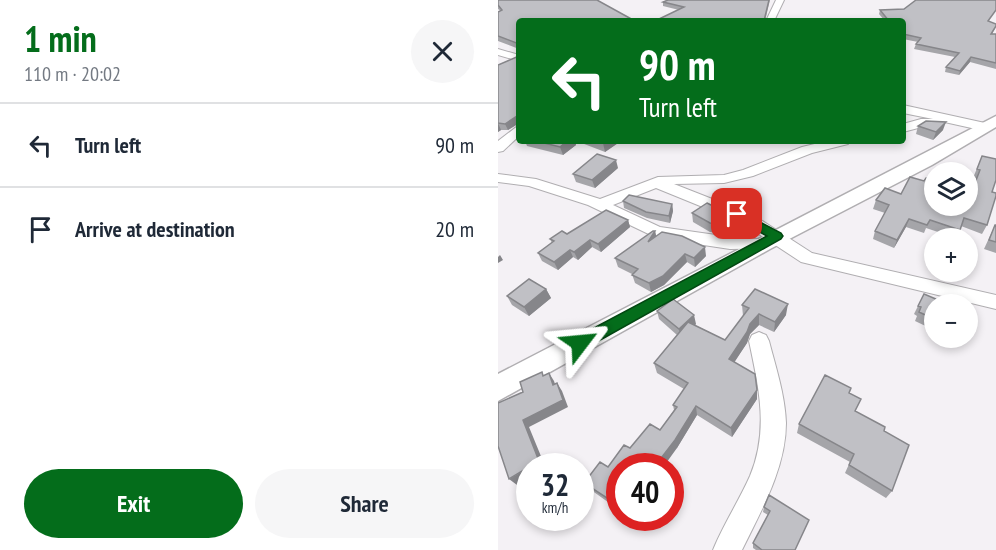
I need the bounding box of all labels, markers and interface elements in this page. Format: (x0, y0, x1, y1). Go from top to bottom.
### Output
text: 1 min (24, 15, 97, 62)
button: close (411, 20, 474, 83)
text: 90 m (639, 37, 716, 92)
icon: left (540, 42, 618, 120)
text: 110 m · 20:02 (24, 61, 121, 87)
text: Turn left (639, 90, 717, 124)
icon: left (24, 129, 57, 162)
text: Turn left (75, 131, 141, 159)
text: 90 m (435, 131, 474, 159)
map controls (924, 162, 978, 348)
button: layers (924, 162, 978, 216)
pin (711, 188, 762, 239)
icon: arrive (720, 197, 753, 230)
icon: arrive (24, 213, 57, 246)
text: Arrive at destination (75, 215, 235, 243)
text: 20 m (435, 215, 474, 243)
button: + (924, 228, 978, 282)
button: − (924, 294, 978, 348)
position arrow (548, 311, 612, 375)
speed limit sign: 40 (606, 453, 684, 531)
text: 32 (541, 465, 569, 504)
button: Exit (24, 469, 243, 538)
button: Share (255, 469, 474, 538)
text: km/h (542, 498, 568, 517)

